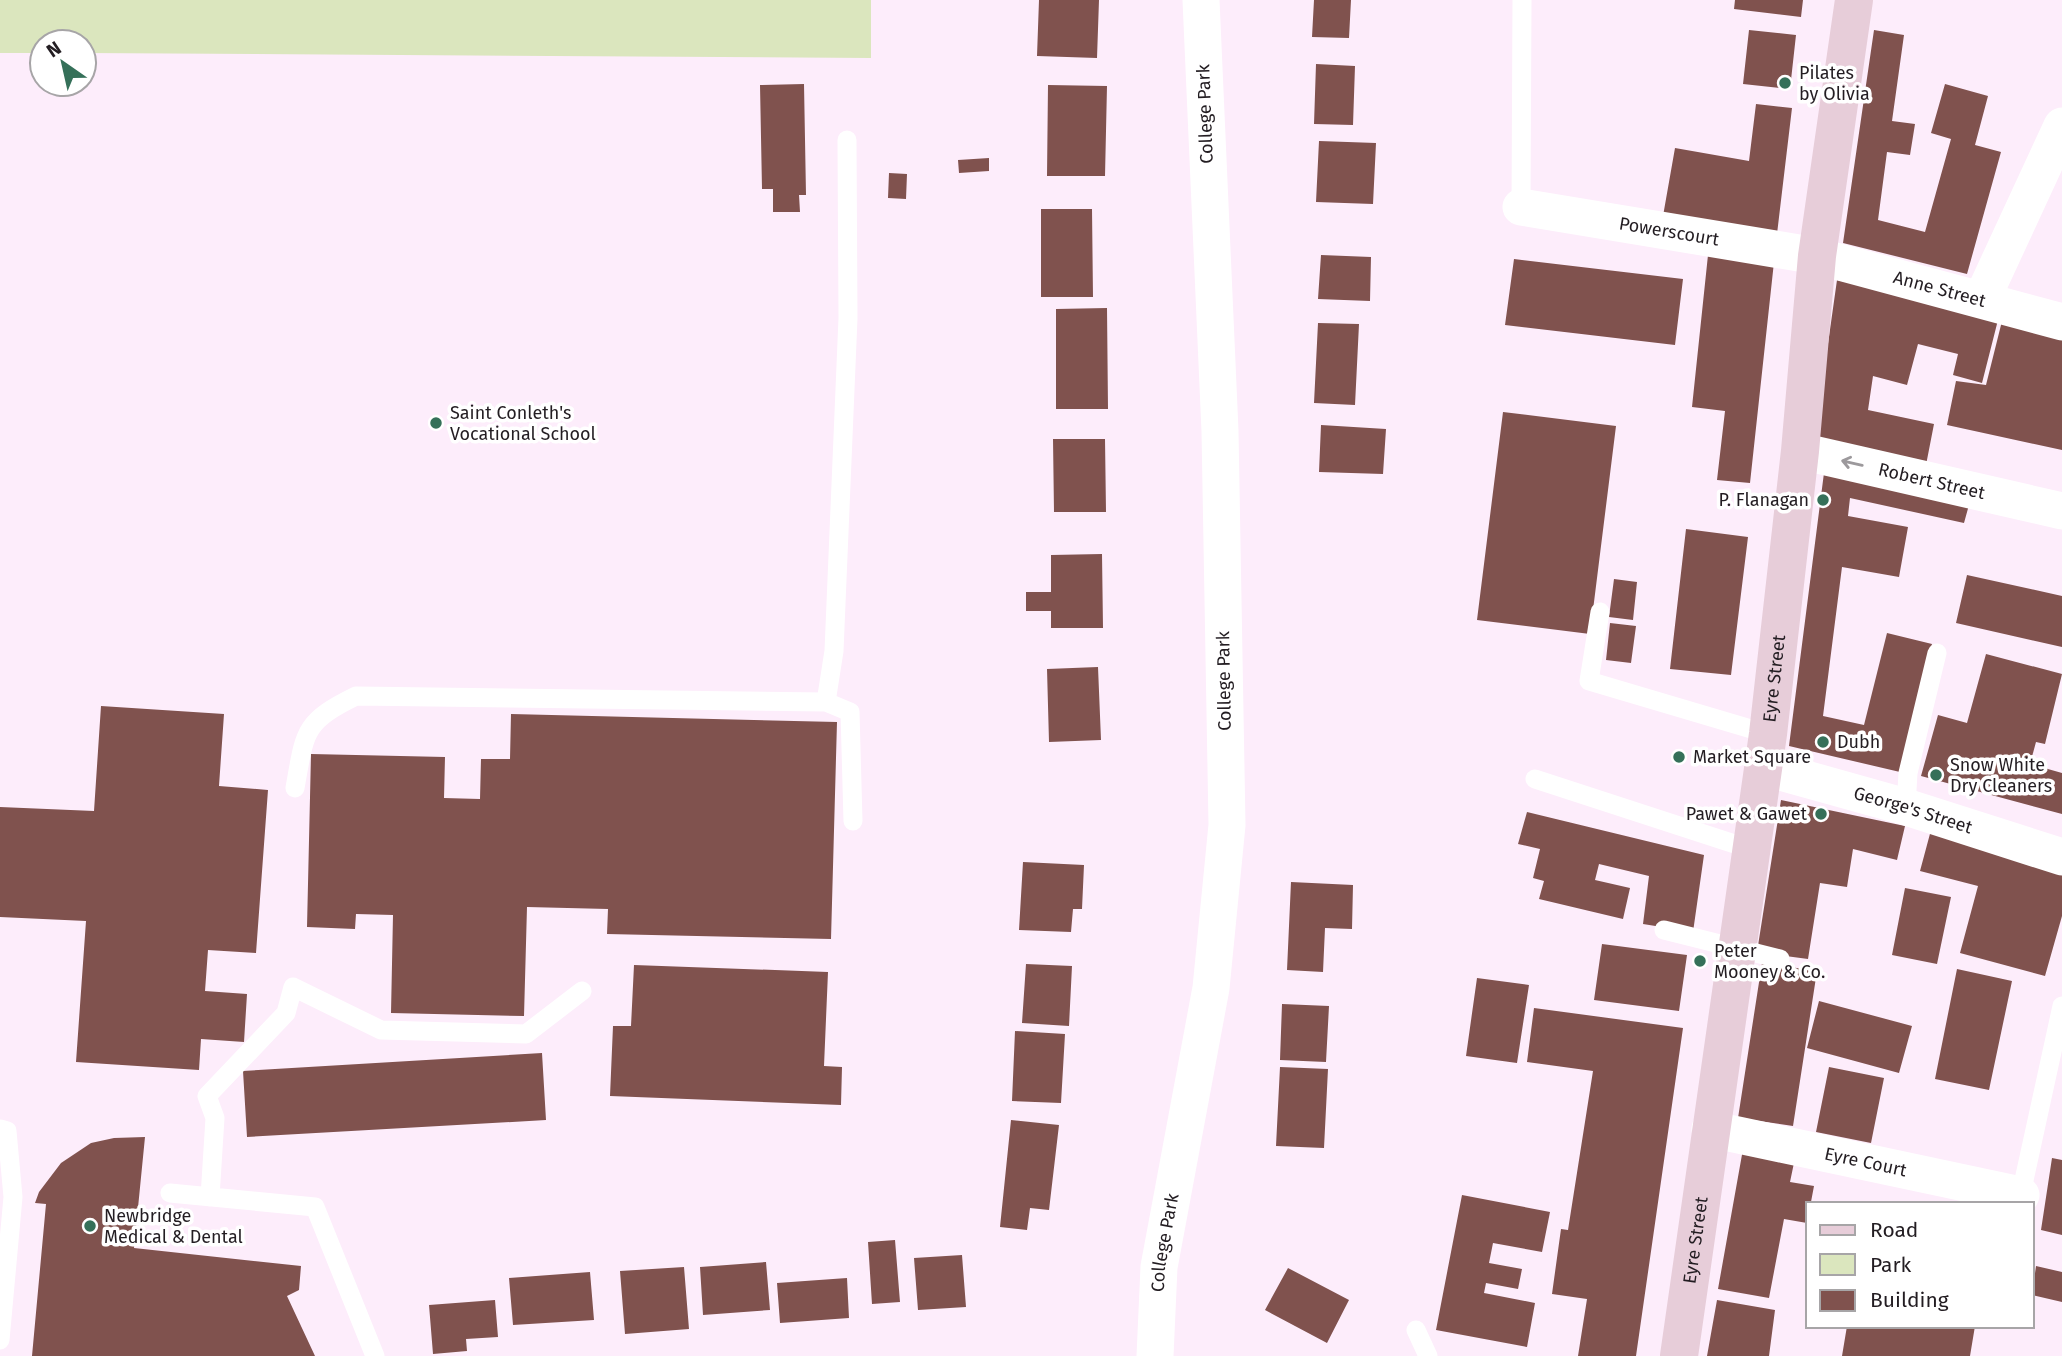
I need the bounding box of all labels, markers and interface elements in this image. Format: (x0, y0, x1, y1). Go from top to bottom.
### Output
north arrow (28, 28, 98, 98)
text: N (42, 36, 65, 62)
place label: Pilates by Olivia (1799, 62, 1870, 105)
street label: College Park (1192, 63, 1218, 164)
marker: Pilates by Olivia (1777, 75, 1793, 91)
street label: Powerscourt (1617, 212, 1721, 251)
street label: Anne Street (1891, 266, 1989, 312)
place label: Saint Conleth's Vocational School (450, 402, 596, 445)
marker: Saint Conleth's Vocational School (428, 415, 444, 431)
one-way arrow (1841, 456, 1864, 470)
street label: Robert Street (1876, 458, 1988, 504)
place label: P. Flanagan (1718, 489, 1809, 511)
marker: P. Flanagan (1815, 492, 1831, 508)
street label: College Park (1212, 630, 1236, 731)
street label: Eyre Street (1758, 633, 1790, 724)
place label: Dubh (1837, 731, 1880, 753)
marker: Dubh (1815, 734, 1831, 750)
place label: Market Square (1693, 746, 1811, 768)
marker: Market Square (1671, 749, 1687, 765)
place label: Snow White Dry Cleaners (1950, 754, 2052, 797)
marker: Snow White Dry Cleaners (1928, 767, 1944, 783)
street label: George's Street (1851, 782, 1976, 839)
place label: Pawet & Gawet (1686, 803, 1807, 825)
marker: Pawet & Gawet (1813, 806, 1829, 822)
place label: Peter Mooney & Co. (1714, 940, 1825, 983)
marker: Peter Mooney & Co. (1692, 953, 1708, 969)
street label: Eyre Court (1822, 1143, 1909, 1182)
street label: College Park (1147, 1191, 1184, 1292)
street label: Eyre Street (1678, 1195, 1713, 1285)
legend (1806, 1202, 2034, 1328)
place label: Newbridge Medical & Dental (104, 1205, 243, 1248)
text: Road (1870, 1217, 1918, 1243)
marker: Newbridge Medical & Dental (82, 1218, 98, 1234)
text: Park (1870, 1252, 1912, 1278)
text: Building (1870, 1287, 1949, 1313)

